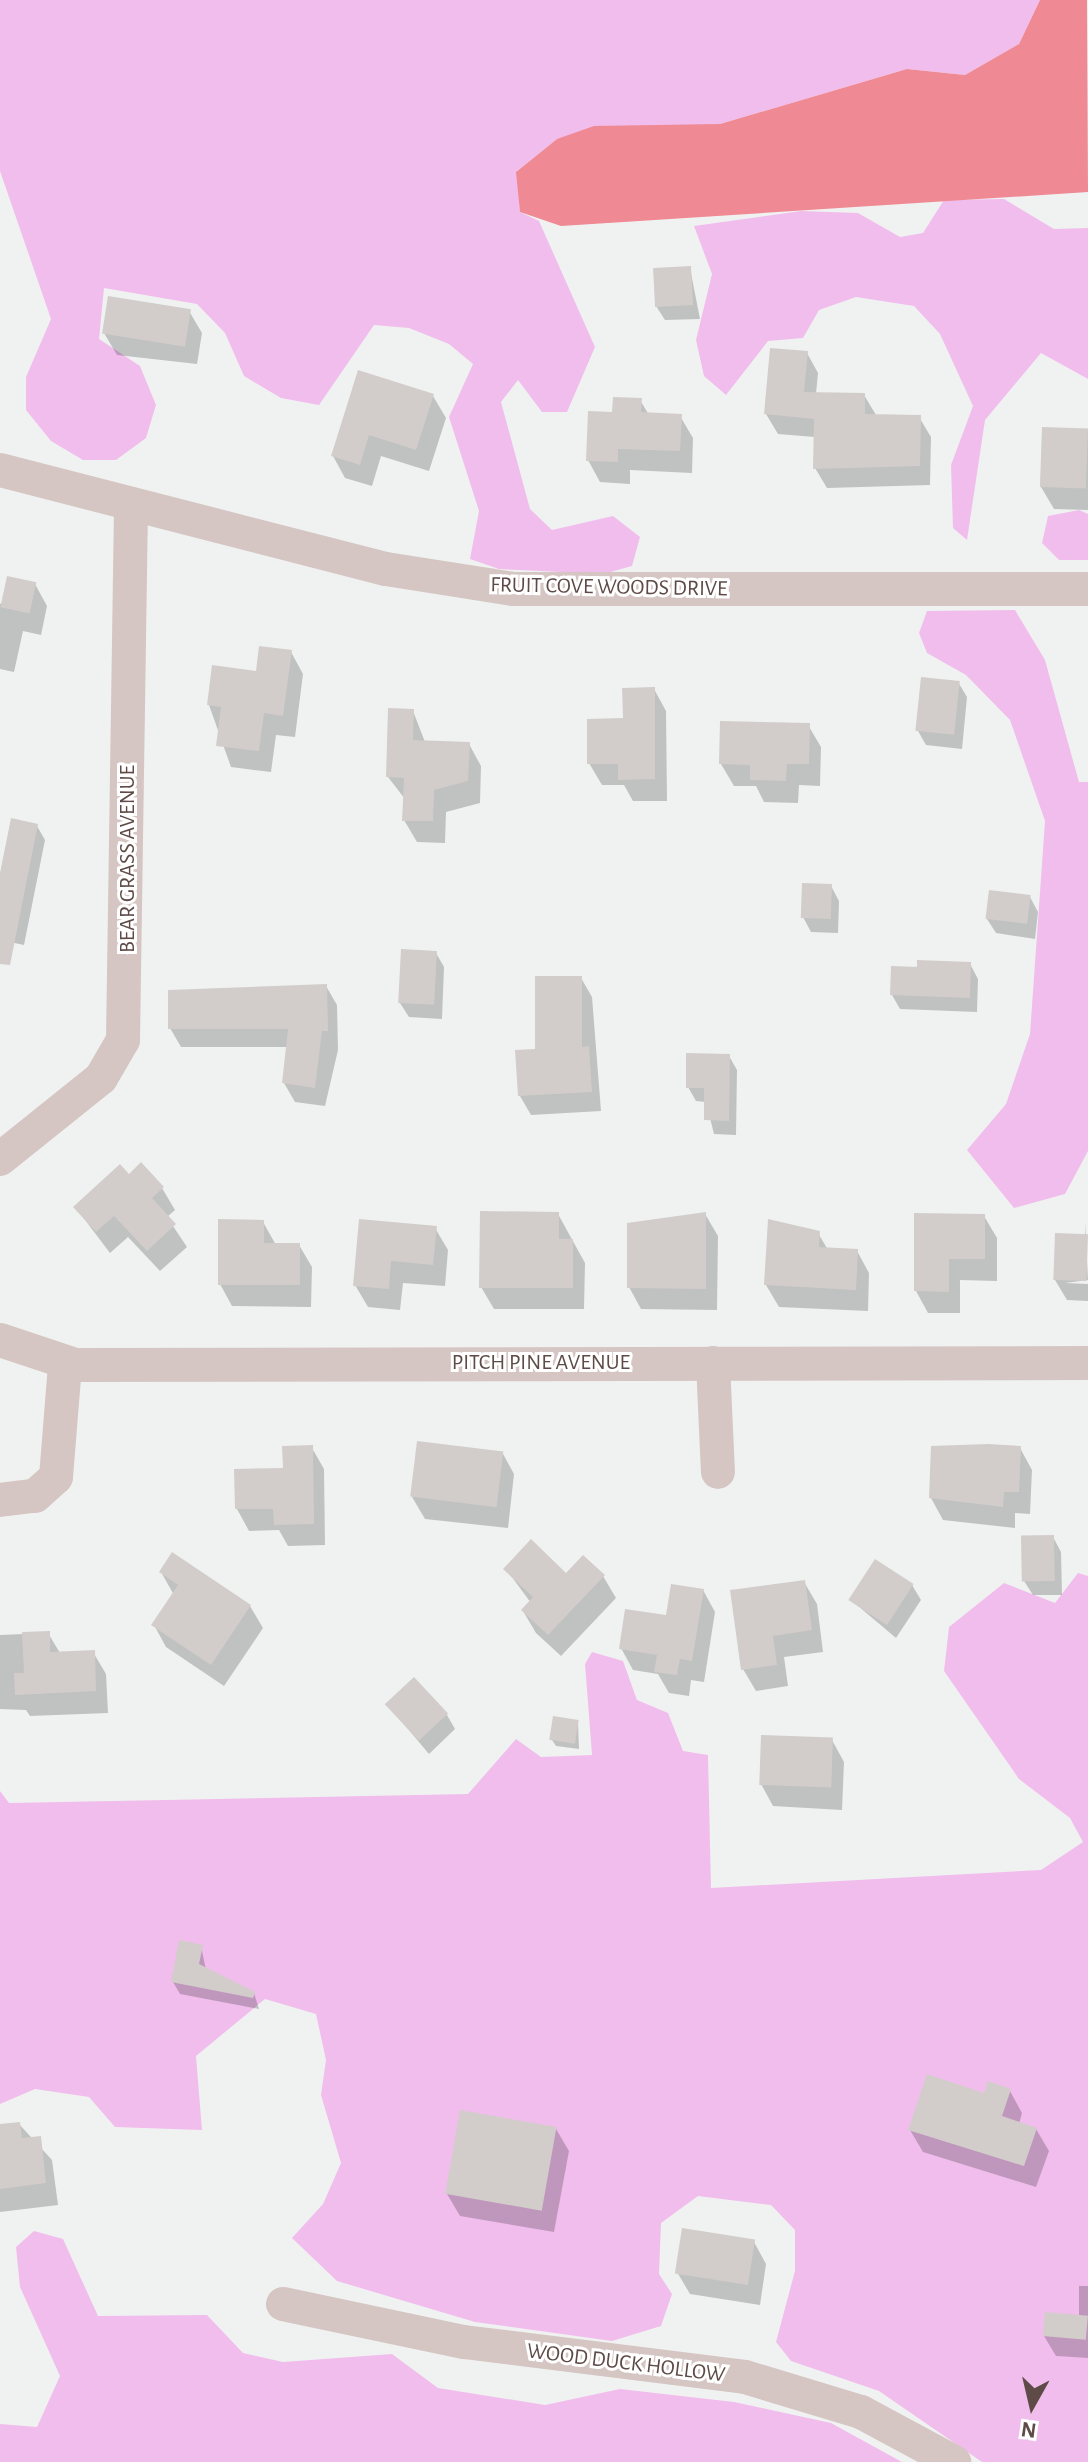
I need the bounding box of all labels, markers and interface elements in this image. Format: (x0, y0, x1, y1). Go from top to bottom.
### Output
street label: FRUIT COVE WOODS DRIVE (490, 572, 728, 602)
street label: BEAR GRASS AVENUE (115, 765, 141, 953)
street label: PITCH PINE AVENUE (452, 1350, 630, 1376)
street label: WOOD DUCK HOLLOW (525, 2338, 727, 2388)
north arrow (992, 2366, 1072, 2446)
text: N (1020, 2418, 1038, 2442)

